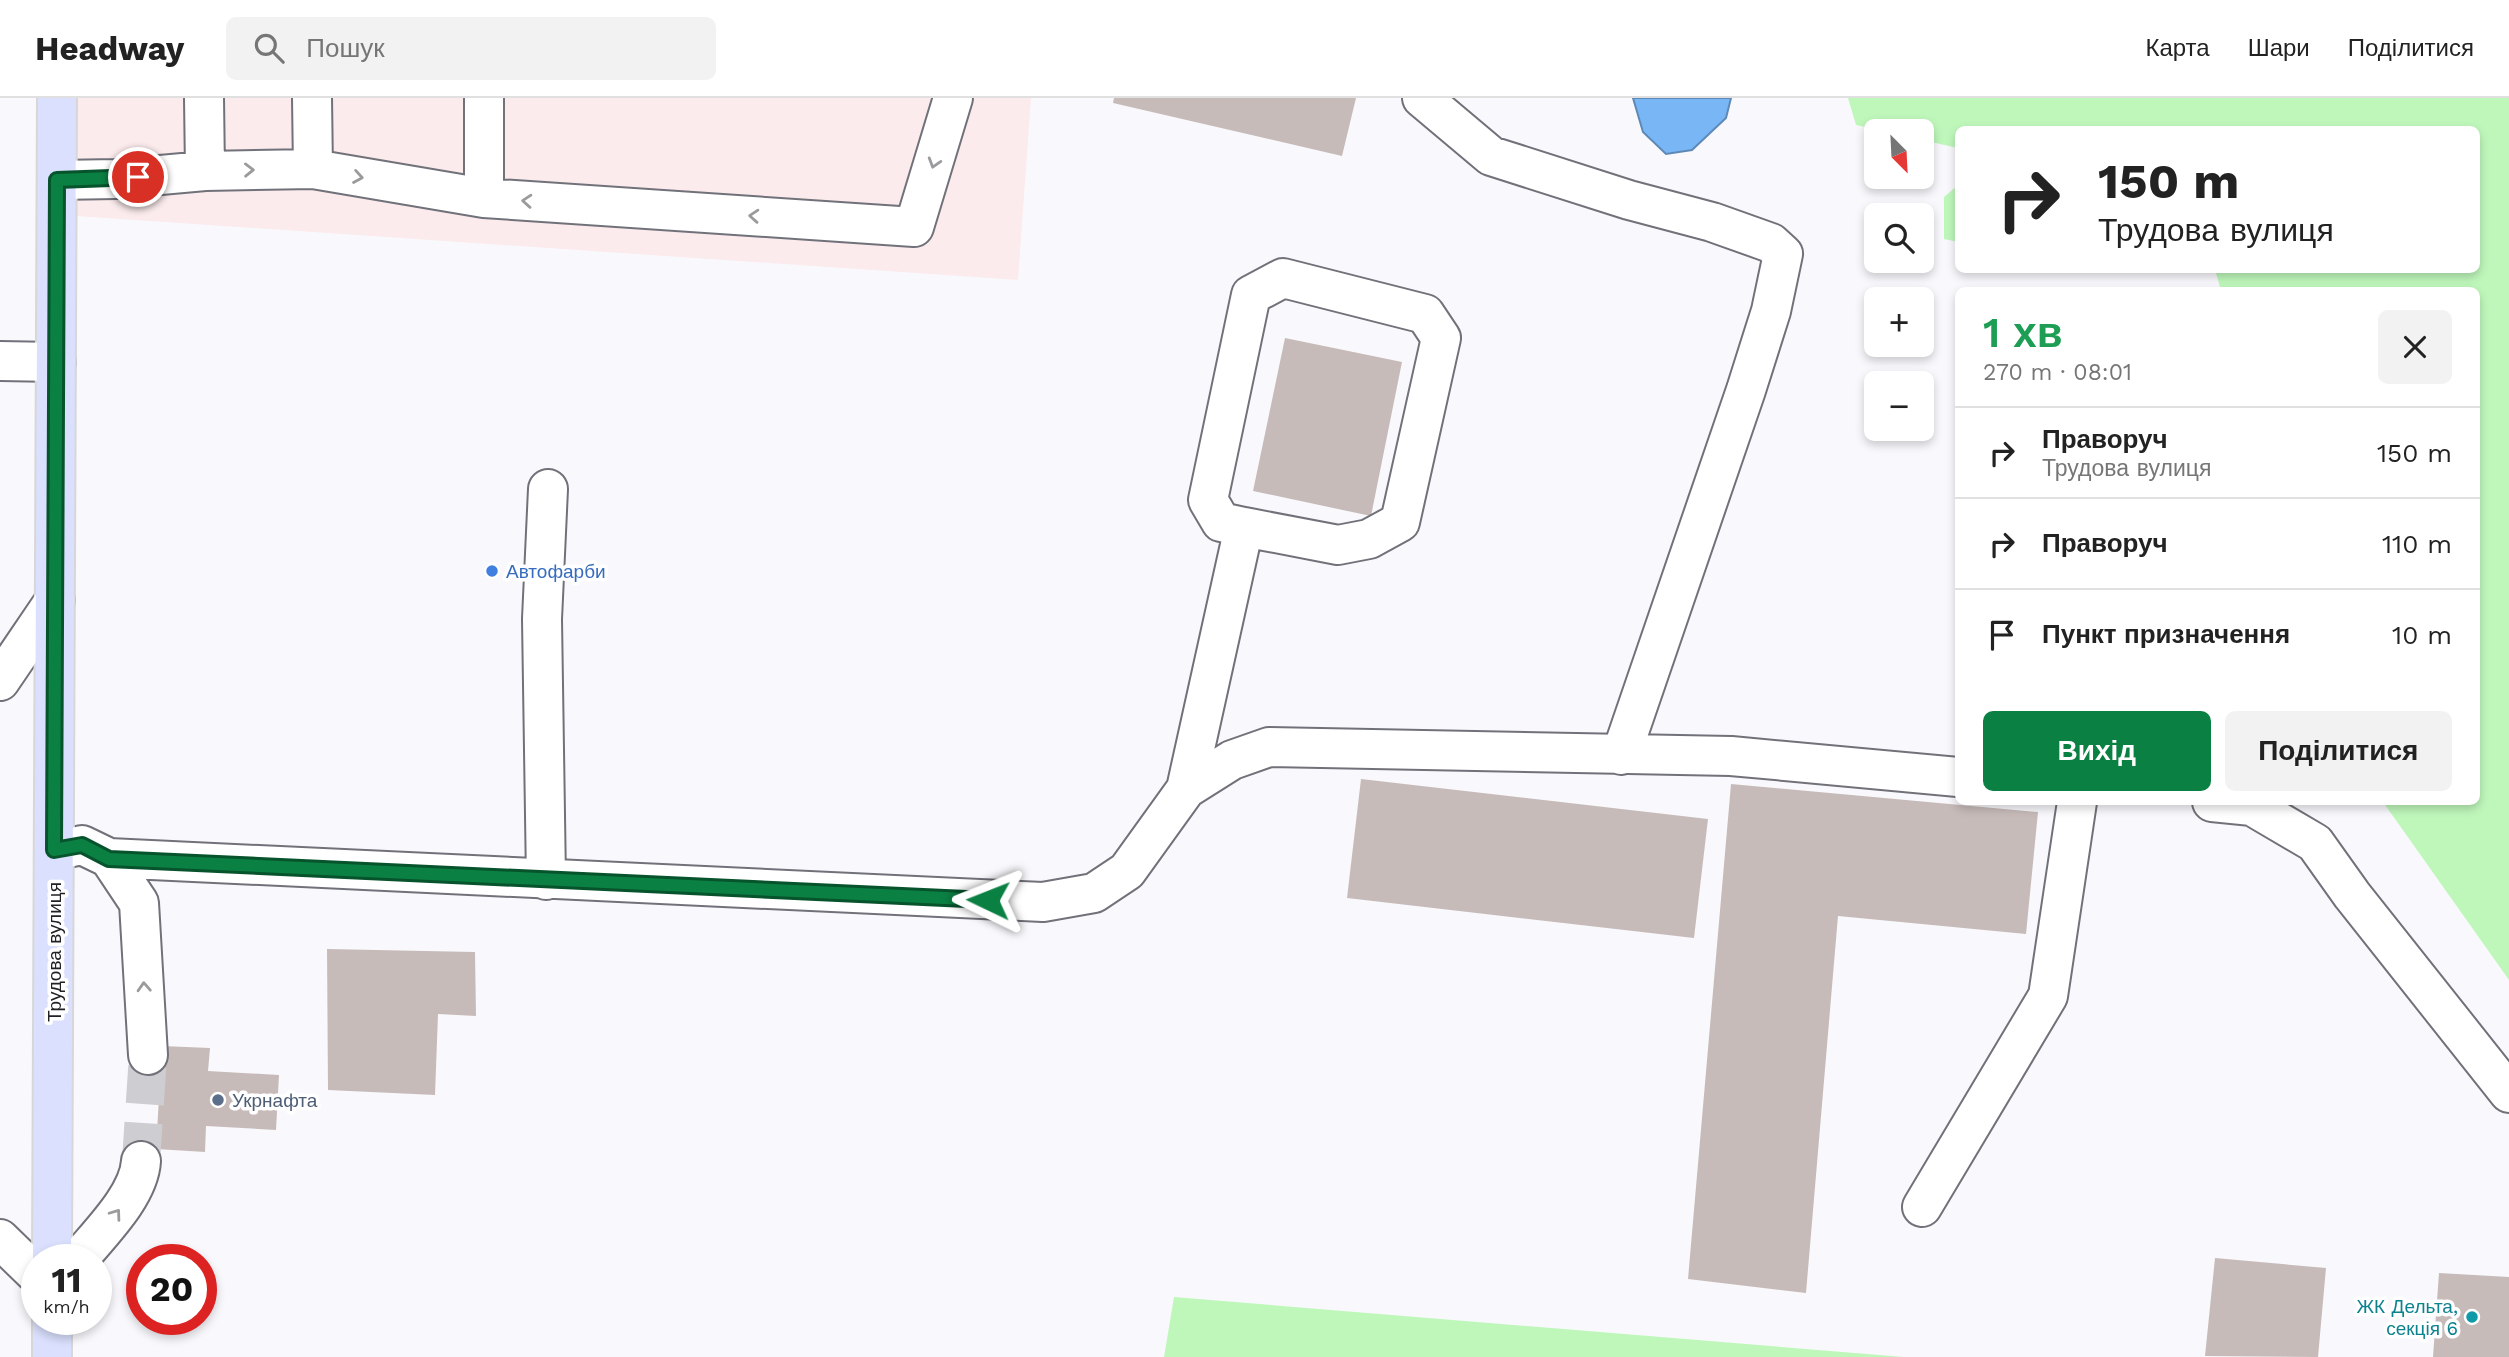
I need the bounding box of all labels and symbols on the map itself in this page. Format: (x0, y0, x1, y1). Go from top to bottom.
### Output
north arrow (1864, 119, 1934, 189)
pin (108, 147, 168, 207)
one-way arrow (927, 157, 942, 169)
one-way arrow (244, 163, 255, 178)
one-way arrow (352, 169, 364, 184)
one-way arrow (521, 194, 532, 209)
one-way arrow (748, 209, 759, 224)
place label: Автофарби (506, 560, 606, 583)
marker: Автофарби (484, 563, 500, 579)
position arrow (951, 863, 1025, 937)
street label: Трудова вулиця (43, 882, 66, 1022)
one-way arrow (137, 982, 152, 993)
place label: Укрнафта (232, 1089, 318, 1112)
marker: Укрнафта (210, 1092, 226, 1108)
one-way arrow (108, 1209, 120, 1222)
speed limit sign: 20 (126, 1244, 217, 1335)
place label: ЖК Дельта, секція 6 (2356, 1295, 2458, 1340)
marker: ЖК Дельта, секція 6 (2464, 1309, 2480, 1325)

